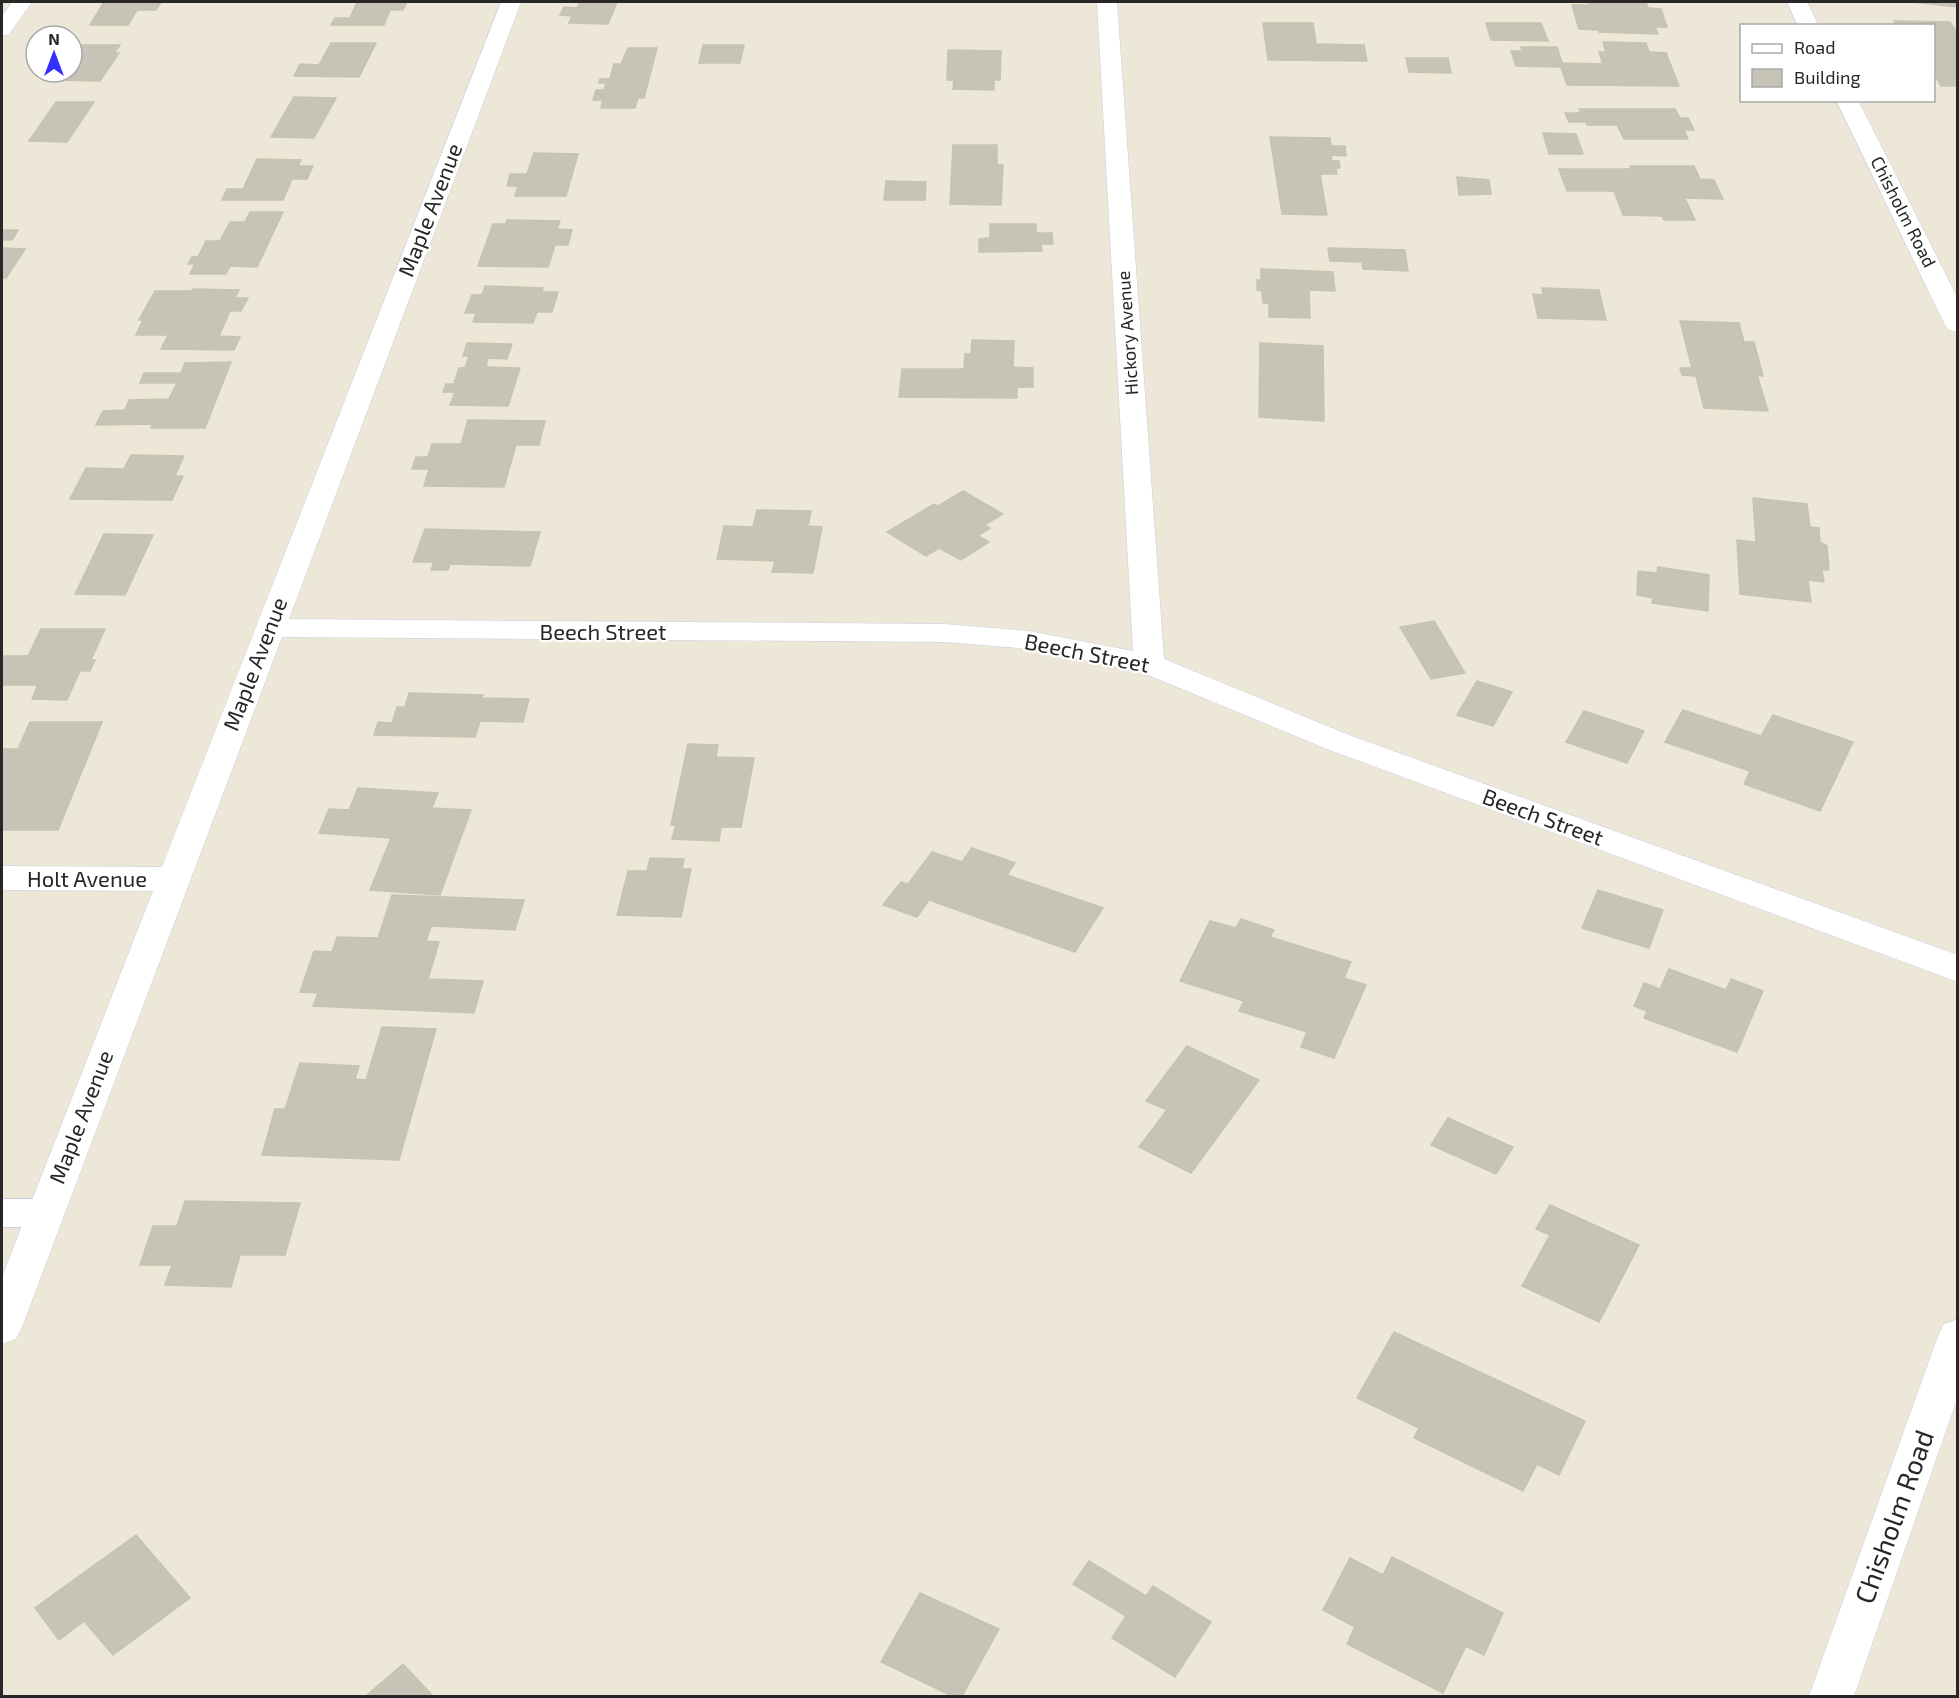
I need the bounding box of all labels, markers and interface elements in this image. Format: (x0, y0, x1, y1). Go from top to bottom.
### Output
north arrow (24, 24, 84, 84)
legend (1740, 24, 1935, 102)
text: N (48, 29, 60, 48)
text: Road (1794, 36, 1835, 58)
text: Building (1794, 66, 1861, 88)
street label: Maple Avenue (392, 139, 466, 280)
street label: Chisholm Road (1866, 152, 1941, 271)
street label: Hickory Avenue (1112, 270, 1142, 396)
street label: Maple Avenue (217, 593, 291, 734)
street label: Beech Street (540, 618, 666, 644)
street label: Beech Street (1022, 627, 1152, 677)
street label: Beech Street (1479, 782, 1607, 850)
street label: Holt Avenue (27, 865, 147, 891)
street label: Maple Avenue (43, 1046, 117, 1187)
street label: Chisholm Road (1847, 1425, 1939, 1607)

